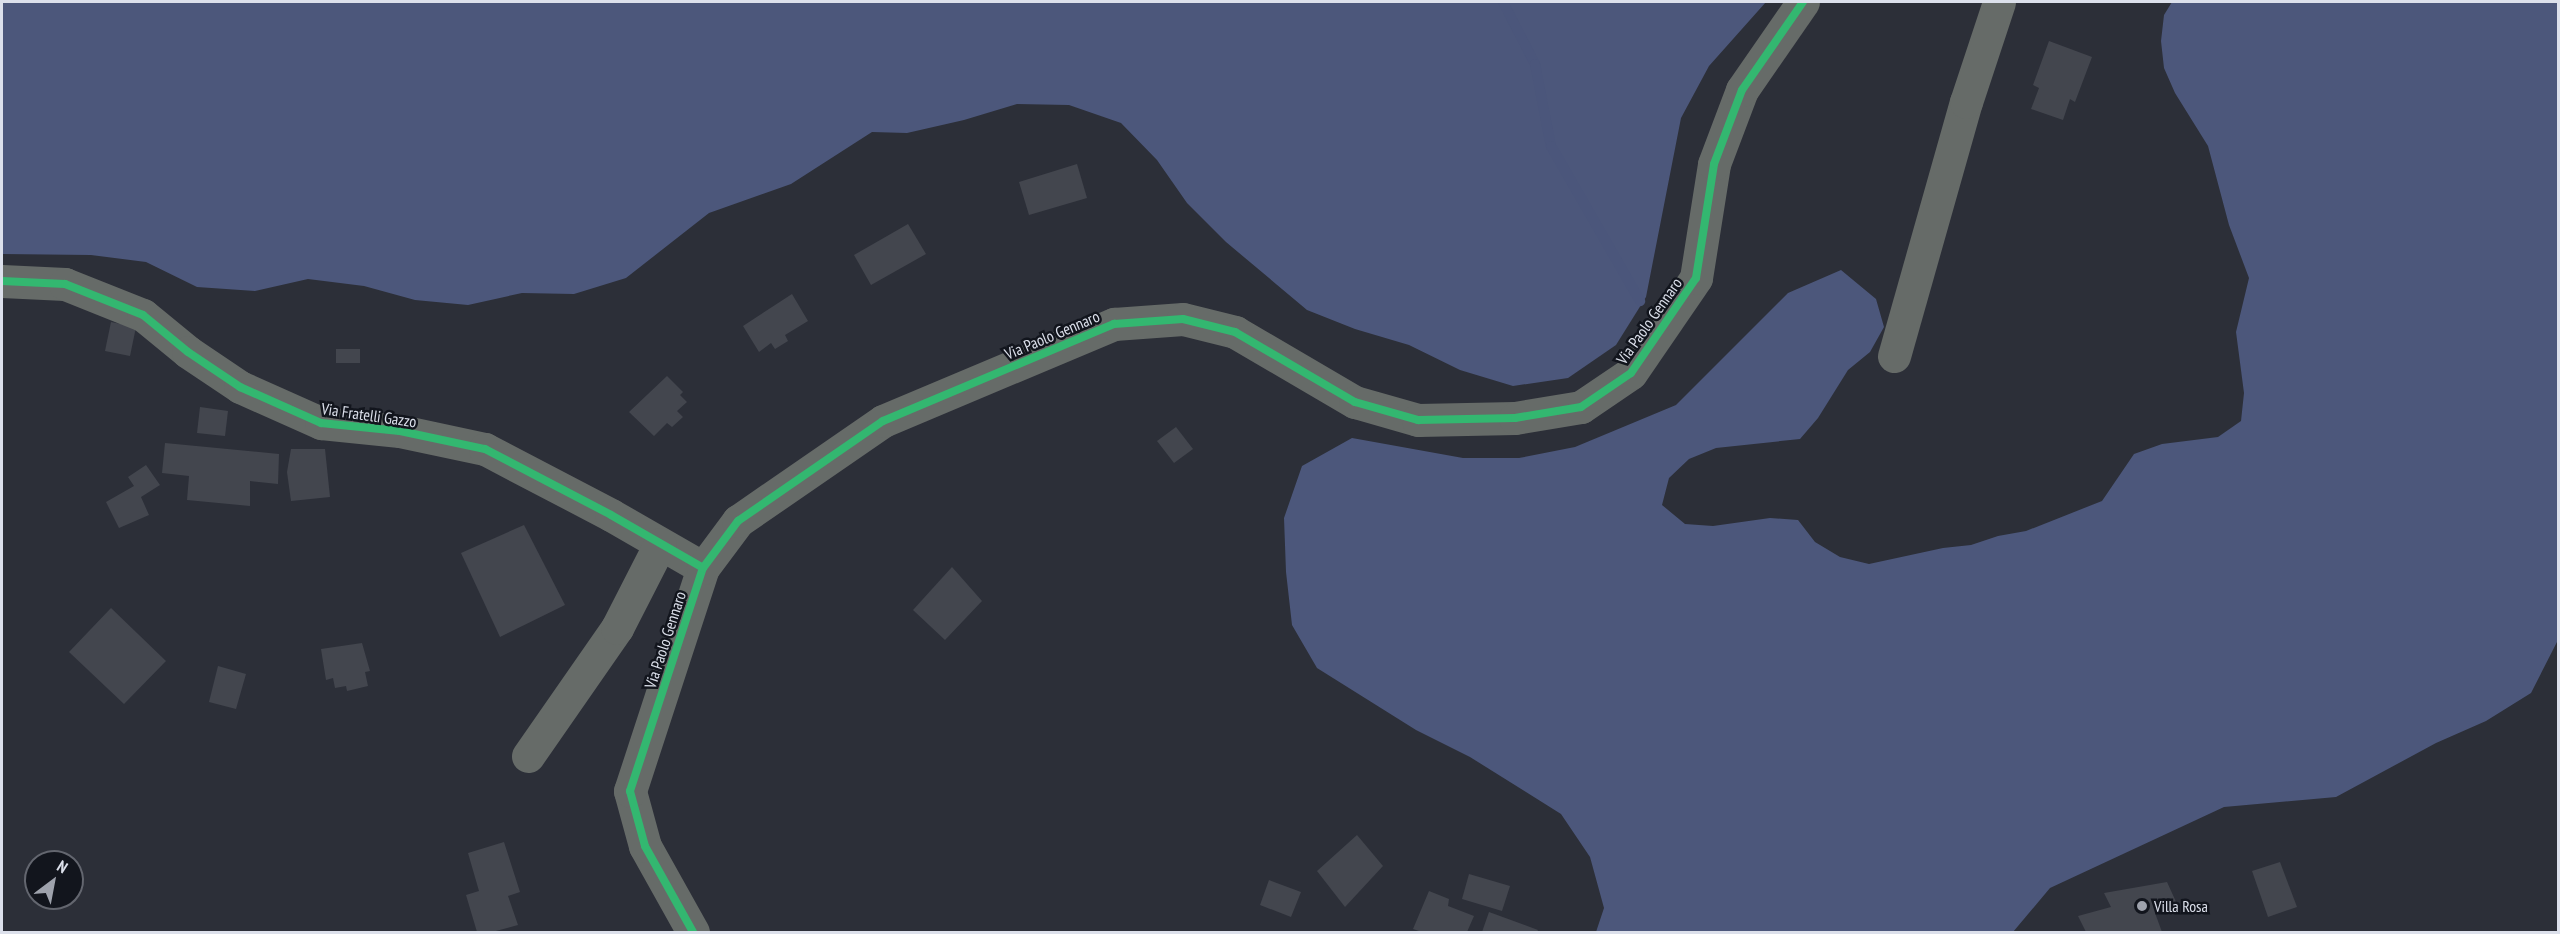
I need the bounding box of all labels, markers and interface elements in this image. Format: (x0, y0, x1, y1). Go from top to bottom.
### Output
street label: Via Paolo Gennaro (1612, 274, 1686, 368)
street label: Via Paolo Gennaro (1002, 306, 1102, 364)
street label: Via Fratelli Gazzo (320, 399, 418, 431)
street label: Via Paolo Gennaro (640, 589, 690, 691)
north arrow (24, 850, 84, 910)
text: N (54, 856, 71, 877)
place label: Villa Rosa (2154, 896, 2208, 916)
marker: Villa Rosa (2135, 899, 2149, 913)

